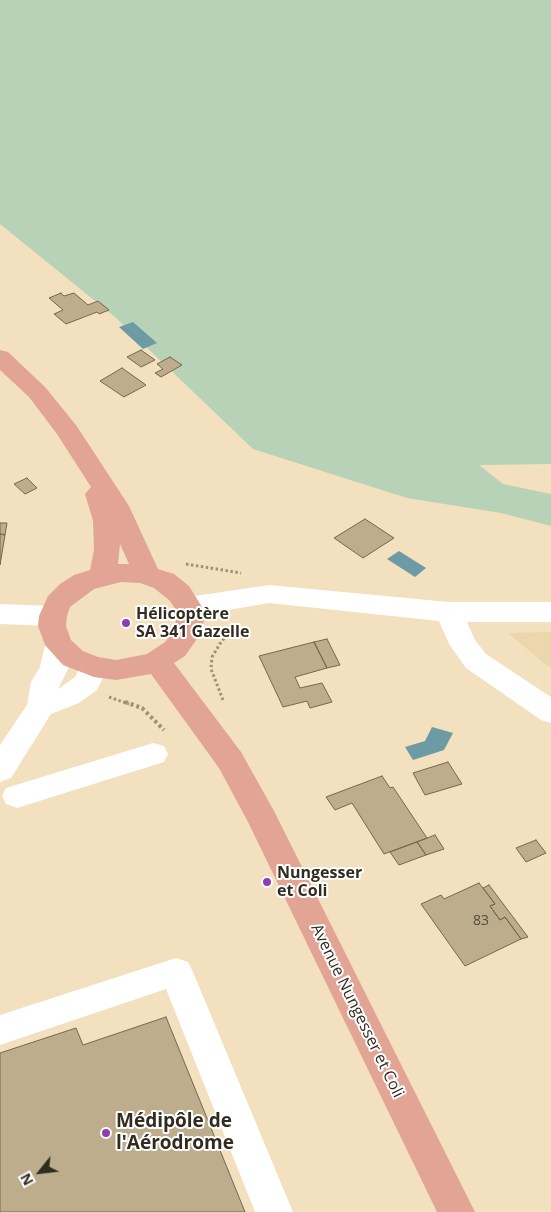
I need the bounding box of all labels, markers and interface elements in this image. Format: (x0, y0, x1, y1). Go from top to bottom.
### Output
place label: Hélicoptère SA 341 Gazelle (136, 604, 249, 642)
marker: Hélicoptère SA 341 Gazelle (120, 617, 132, 629)
place label: Nungesser et Coli (277, 863, 362, 901)
marker: Nungesser et Coli (261, 876, 273, 888)
house number: 83 (473, 913, 489, 929)
street label: Avenue Nungesser et Coli (307, 921, 407, 1101)
place label: Médipôle de l'Aérodrome (116, 1111, 234, 1155)
marker: Médipôle de l'Aérodrome (100, 1127, 112, 1139)
north arrow (15, 1147, 65, 1197)
text: N (15, 1170, 38, 1189)

